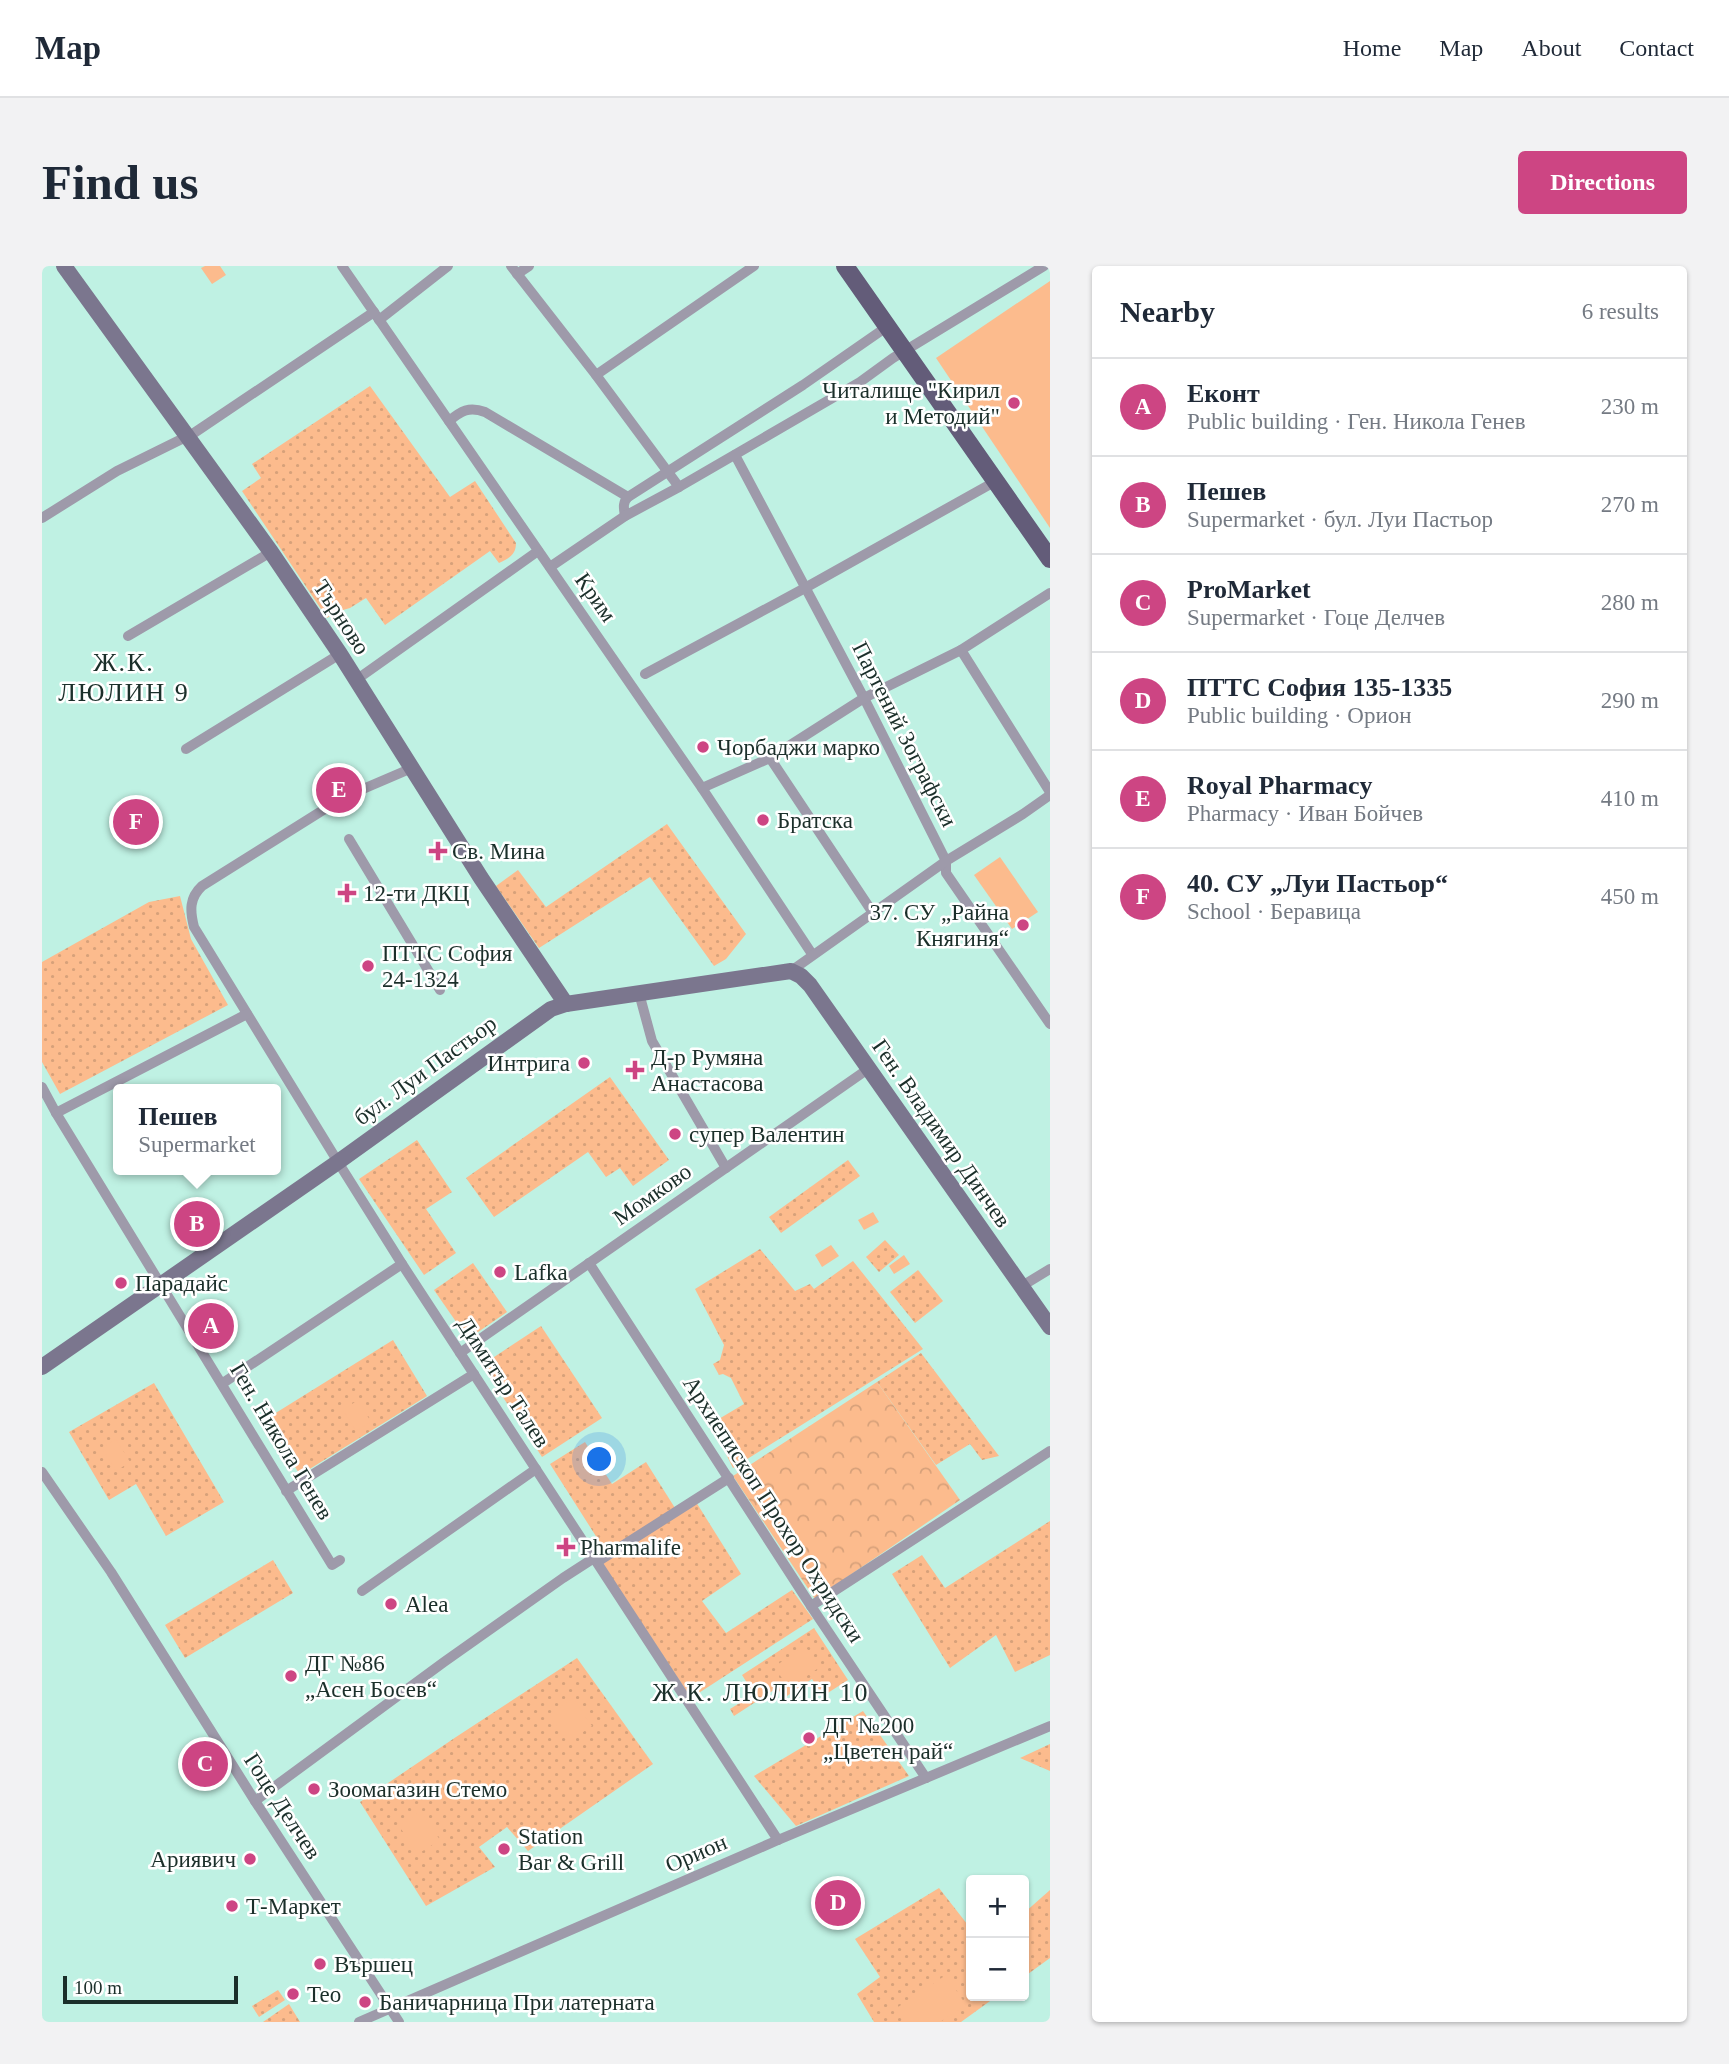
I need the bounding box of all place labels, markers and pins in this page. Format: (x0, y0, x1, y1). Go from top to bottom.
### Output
place label: Читалище "Кирил и Методий" (822, 378, 1000, 429)
marker: Читалище "Кирил и Методий" (1006, 395, 1022, 411)
place label: Чорбаджи марко (717, 735, 880, 760)
marker: Чорбаджи марко (695, 739, 711, 755)
pin: E (316, 764, 362, 816)
pin: F (113, 796, 159, 848)
place label: Братска (777, 808, 853, 833)
marker: Братска (755, 812, 771, 828)
place label: Св. Мина (452, 839, 545, 864)
marker: Св. Мина (430, 843, 446, 859)
place label: 12-ти ДКЦ (363, 881, 470, 906)
marker: 12-ти ДКЦ (337, 883, 357, 903)
place label: 37. СУ „Райна Княгиня“ (869, 900, 1009, 951)
marker: 37. СУ „Райна Княгиня“ (1015, 917, 1031, 933)
place label: ПТТС София 24-1324 (382, 941, 513, 992)
marker: ПТТС София 24-1324 (360, 958, 376, 974)
place label: Д-р Румяна Анастасова (651, 1045, 763, 1096)
place label: Интрига (487, 1051, 570, 1076)
marker: Интрига (576, 1055, 592, 1071)
marker: Д-р Румяна Анастасова (625, 1060, 645, 1080)
place label: супер Валентин (689, 1122, 845, 1147)
marker: супер Валентин (667, 1126, 683, 1142)
pin: B (174, 1198, 220, 1250)
place label: Lafka (514, 1260, 568, 1285)
marker: Lafka (492, 1264, 508, 1280)
place label: Парадайс (135, 1271, 228, 1296)
marker: Парадайс (113, 1275, 129, 1291)
pin: A (188, 1300, 234, 1352)
place label: Pharmalife (580, 1535, 681, 1560)
marker: Pharmalife (558, 1539, 574, 1555)
place label: Alea (405, 1592, 448, 1617)
marker: Alea (383, 1596, 399, 1612)
place label: ДГ №86 „Асен Босев“ (305, 1651, 437, 1702)
marker: ДГ №86 „Асен Босев“ (283, 1668, 299, 1684)
place label: ДГ №200 „Цветен рай“ (823, 1713, 953, 1764)
marker: ДГ №200 „Цветен рай“ (801, 1730, 817, 1746)
pin: C (182, 1738, 228, 1790)
place label: Зоомагазин Стемо (328, 1777, 507, 1802)
marker: Зоомагазин Стемо (306, 1781, 322, 1797)
place label: Station Bar & Grill (518, 1824, 624, 1875)
marker: Station Bar & Grill (496, 1841, 512, 1857)
place label: Ариявич (150, 1847, 236, 1872)
marker: Ариявич (242, 1851, 258, 1867)
pin: D (815, 1877, 861, 1929)
place label: Т-Маркет (246, 1894, 341, 1919)
marker: Т-Маркет (224, 1898, 240, 1914)
place label: Вършец (334, 1952, 413, 1977)
marker: Вършец (312, 1956, 328, 1972)
place label: Teo (307, 1982, 341, 2007)
marker: Teo (285, 1986, 301, 2002)
place label: Баничарница При латерната (379, 1990, 655, 2015)
marker: Баничарница При латерната (357, 1994, 373, 2010)

